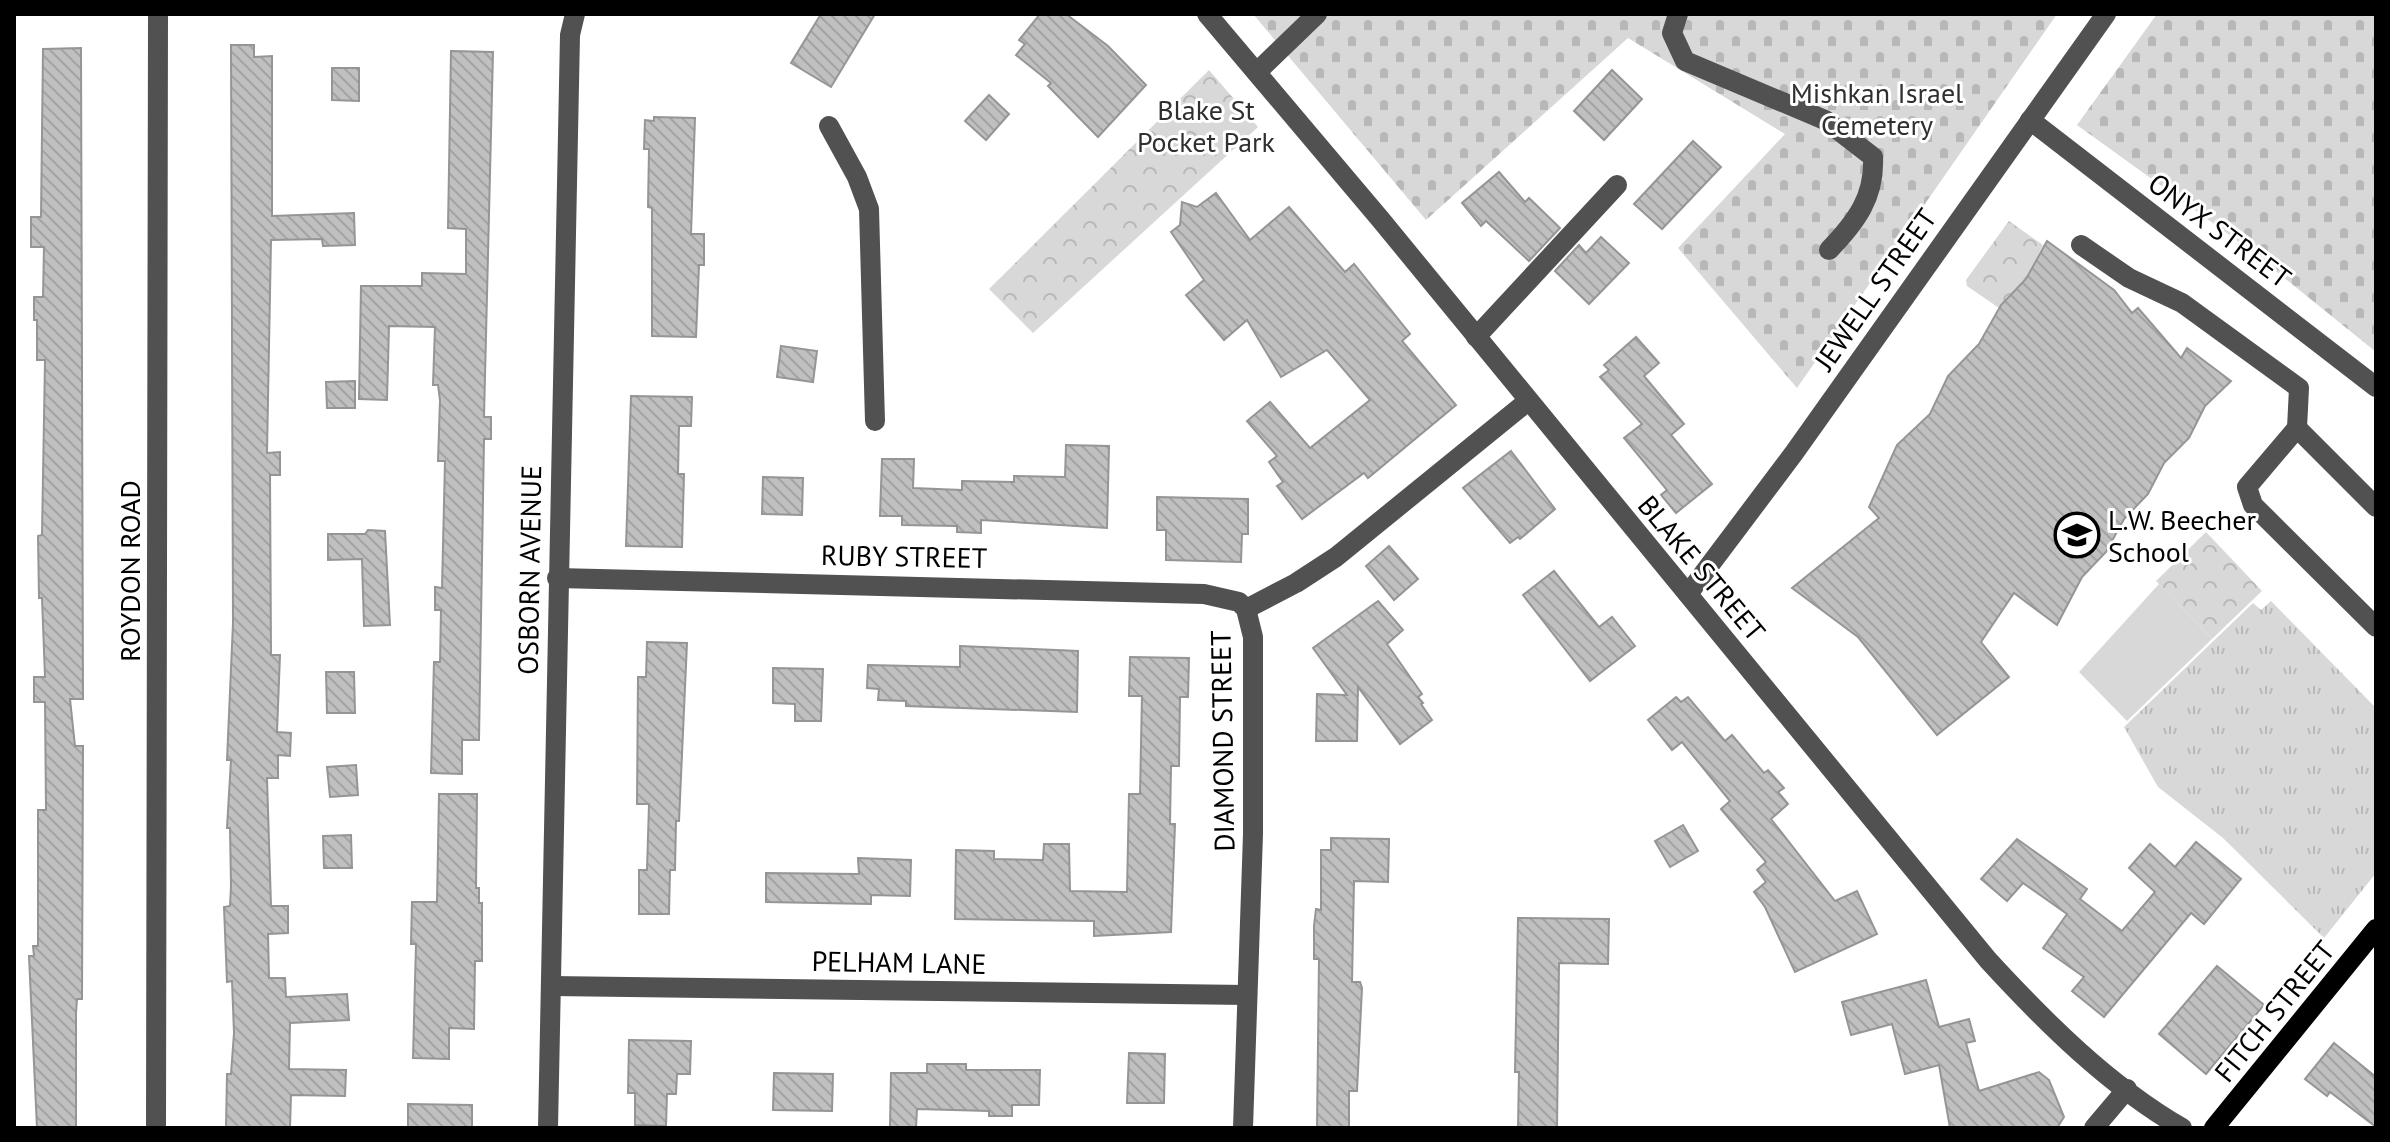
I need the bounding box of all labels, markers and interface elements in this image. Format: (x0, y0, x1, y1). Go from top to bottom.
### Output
park label: Mishkan Israel Cemetery (1791, 74, 1963, 143)
park label: Blake St Pocket Park (1137, 91, 1276, 160)
street label: ONYX STREET (2141, 164, 2299, 296)
street label: JEWELL STREET (1805, 201, 1945, 378)
street label: OSBORN AVENUE (509, 465, 549, 675)
street label: ROYDON ROAD (111, 480, 148, 662)
street label: BLAKE STREET (1630, 487, 1774, 649)
place label: L.W. Beecher School (2108, 501, 2256, 570)
school or university icon: L.W. Beecher School (2053, 511, 2101, 559)
street label: RUBY STREET (821, 536, 988, 576)
street label: DIAMOND STREET (1202, 630, 1242, 852)
street label: FITCH STREET (2206, 932, 2343, 1089)
street label: PELHAM LANE (811, 942, 987, 982)

